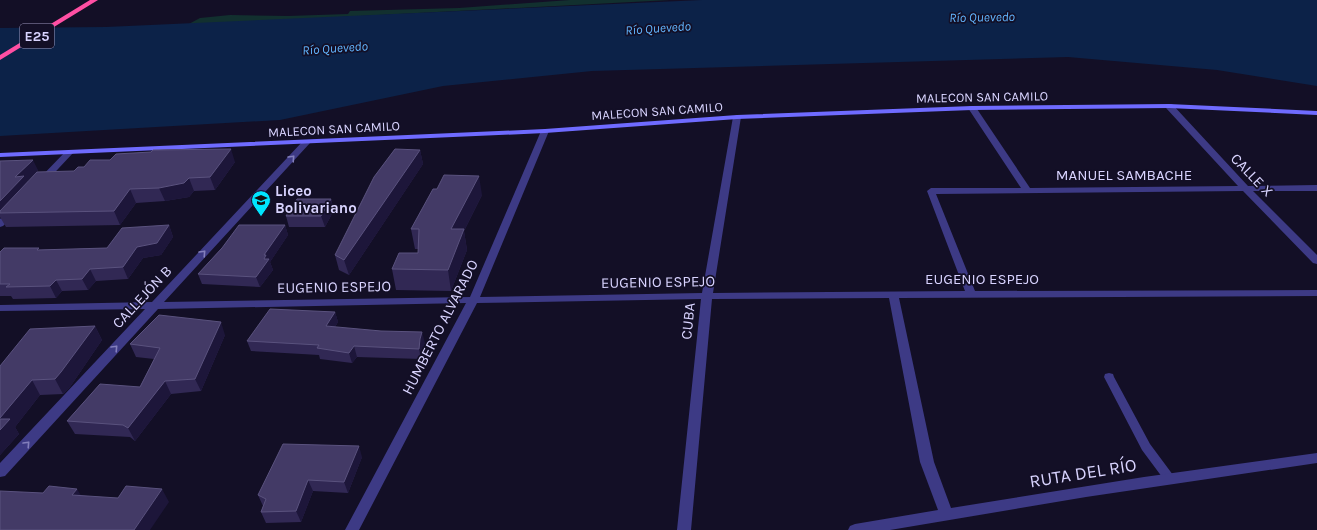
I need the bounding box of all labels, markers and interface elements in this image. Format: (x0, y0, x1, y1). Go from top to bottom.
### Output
water label: Río Quevedo (949, 9, 1016, 25)
water label: Río Quevedo (625, 18, 692, 38)
road number: E25 (20, 24, 54, 48)
water label: Río Quevedo (302, 38, 369, 58)
street label: MALECON SAN CAMILO (916, 88, 1048, 106)
street label: MALECON SAN CAMILO (591, 99, 723, 123)
street label: MALECON SAN CAMILO (268, 118, 400, 140)
street label: CALLE X (1227, 150, 1277, 200)
one-way arrow (287, 155, 295, 163)
street label: MANUEL SAMBACHE (1056, 166, 1192, 184)
place label: Liceo Bolivariano (275, 182, 357, 217)
school or university icon: Liceo Bolivariano (250, 189, 272, 217)
one-way arrow (199, 250, 206, 258)
street label: HUMBERTO ALVARADO (398, 256, 482, 398)
street label: CALLEJÓN B (108, 262, 176, 332)
street label: EUGENIO ESPEJO (925, 270, 1039, 288)
street label: EUGENIO ESPEJO (601, 272, 715, 292)
street label: EUGENIO ESPEJO (277, 277, 391, 297)
street label: CUBA (677, 301, 699, 340)
one-way arrow (110, 345, 118, 353)
one-way arrow (22, 441, 29, 448)
street label: RUTA DEL RÍO (1028, 453, 1138, 492)

